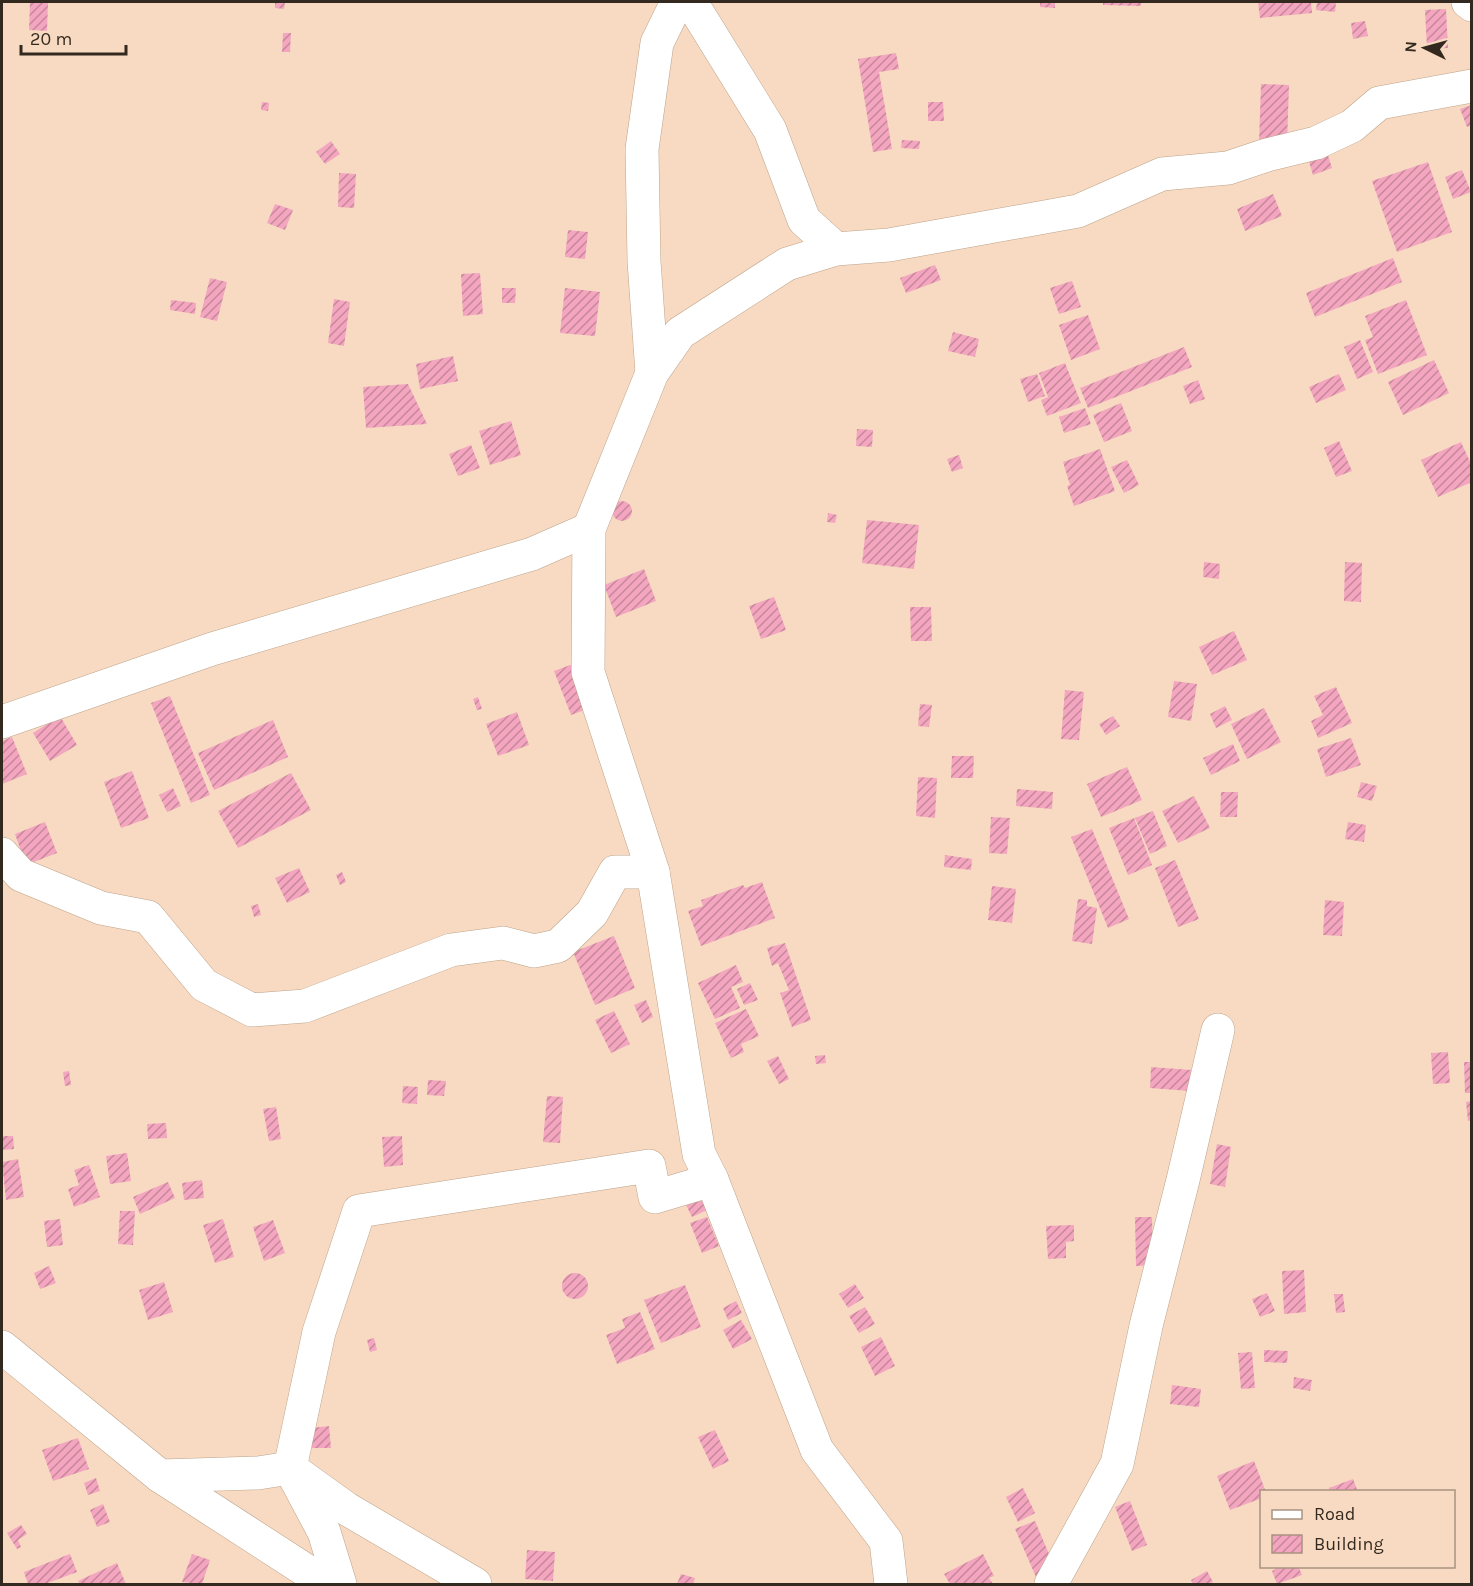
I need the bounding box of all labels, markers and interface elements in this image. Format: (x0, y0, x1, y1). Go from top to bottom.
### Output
scale bar (21, 18, 126, 56)
north arrow (1395, 18, 1455, 78)
text: 20 m (30, 28, 72, 50)
text: N (1401, 40, 1421, 53)
legend (1260, 1490, 1455, 1568)
text: Road (1314, 1503, 1355, 1525)
text: Building (1314, 1533, 1384, 1555)

